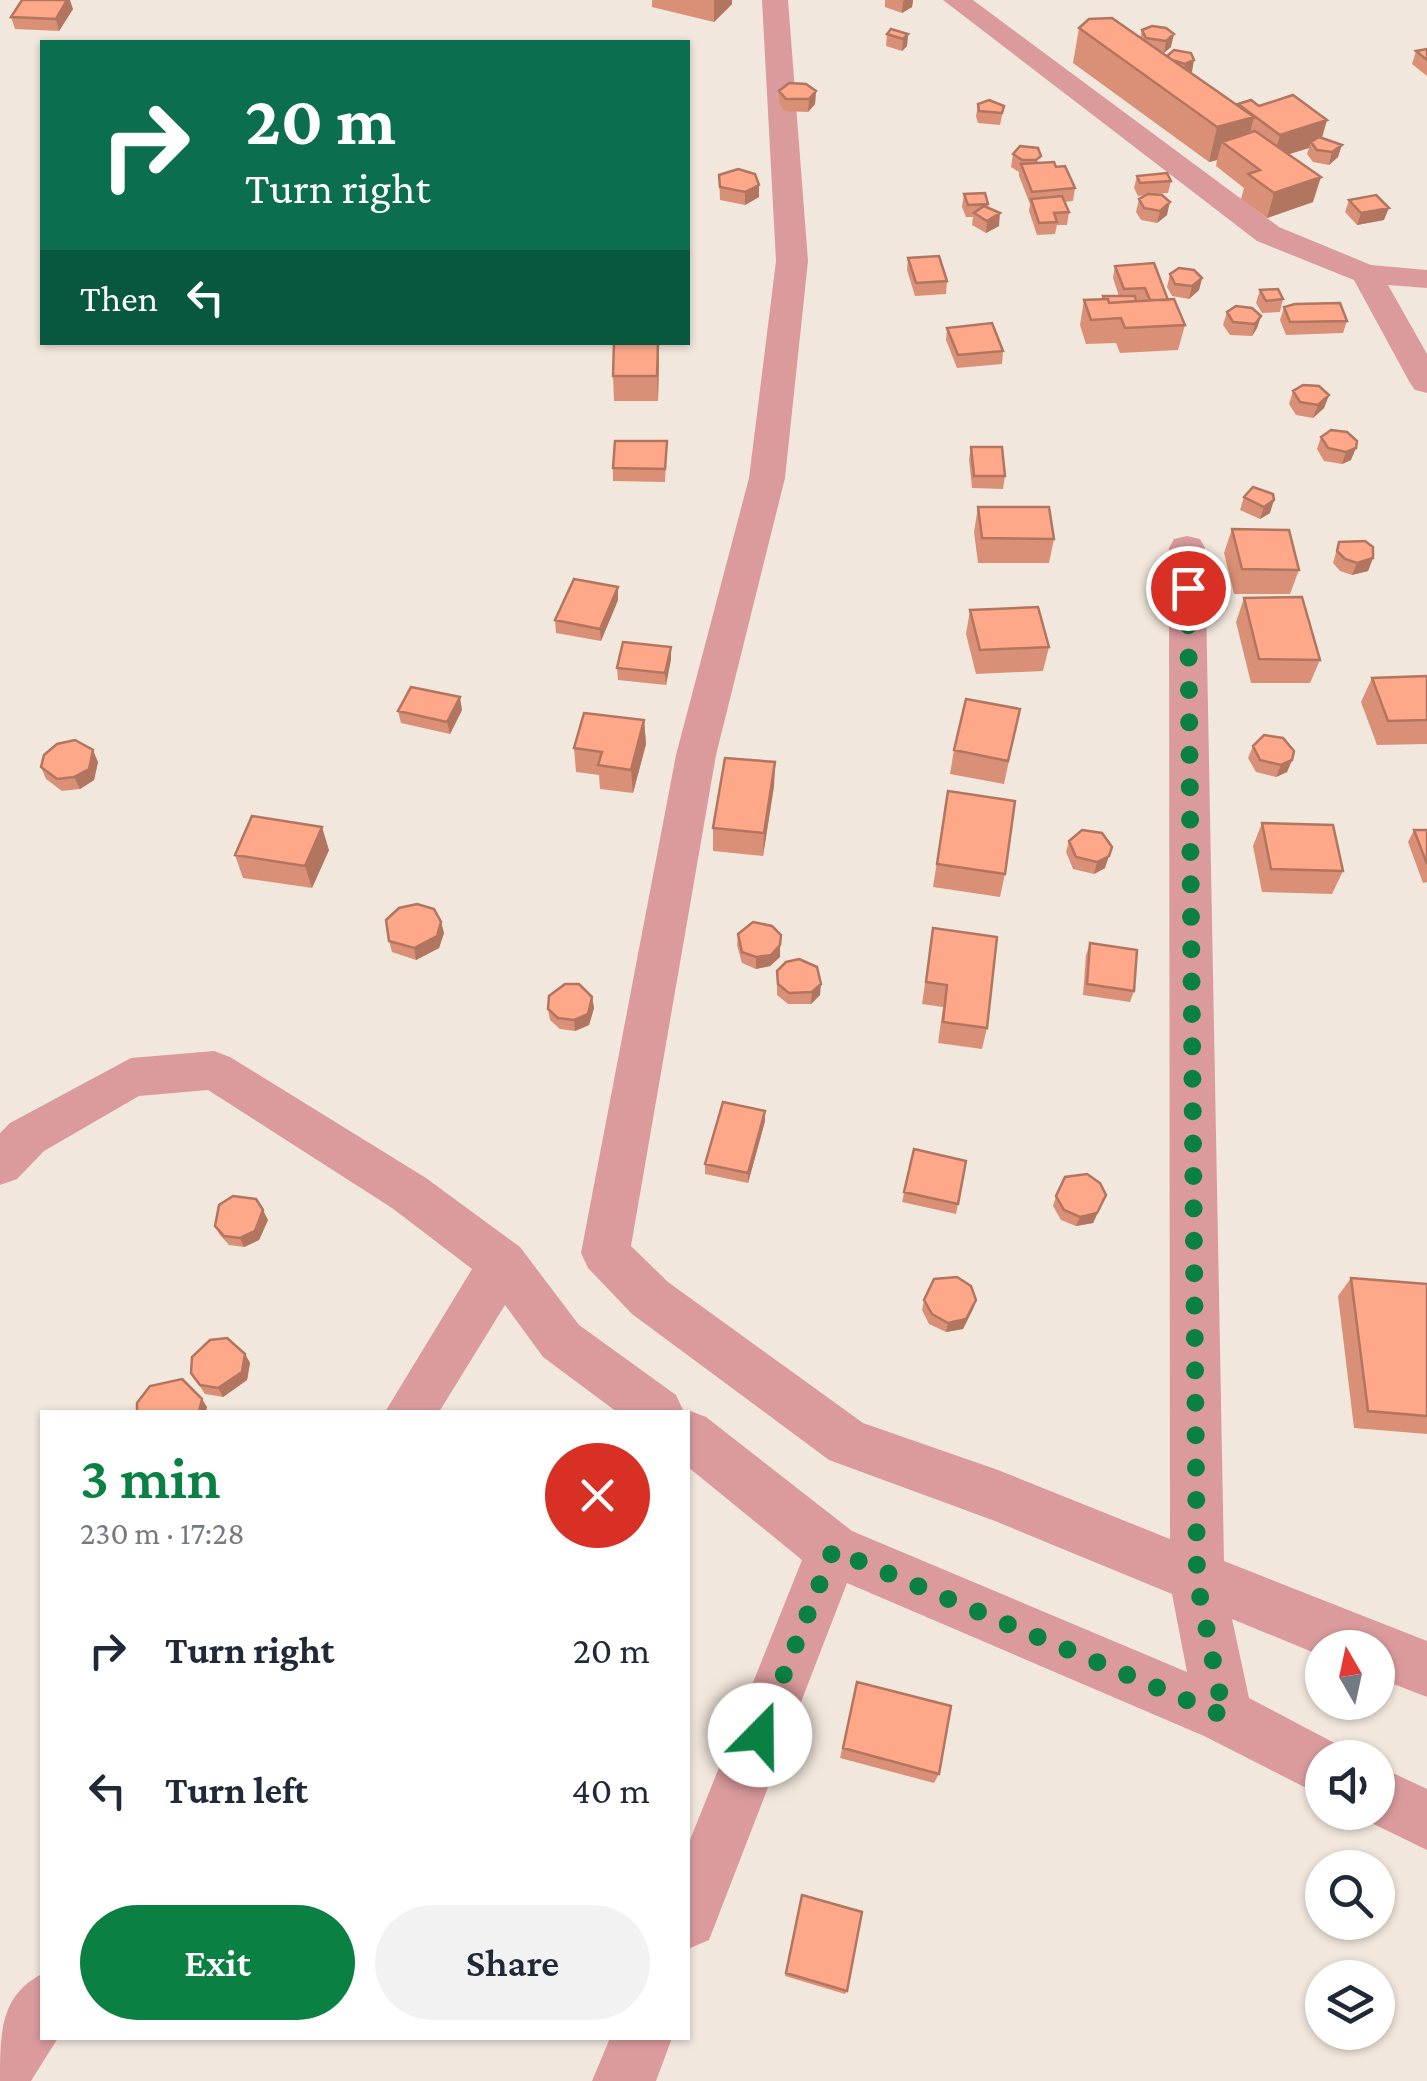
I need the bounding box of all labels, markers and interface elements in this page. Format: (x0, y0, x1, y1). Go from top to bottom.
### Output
icon: right (80, 80, 210, 210)
text: 20 m (245, 81, 396, 159)
text: Turn right (245, 163, 430, 213)
icon: left (178, 270, 233, 325)
text: Then (80, 277, 158, 319)
pin (1146, 546, 1231, 631)
icon: arrive (1161, 561, 1216, 616)
button: close (545, 1443, 650, 1548)
text: 3 min (80, 1444, 221, 1511)
text: 230 m · 17:28 (80, 1515, 245, 1551)
icon: right (80, 1623, 135, 1678)
text: Turn right (165, 1629, 334, 1671)
text: 20 m (573, 1629, 650, 1671)
north arrow (1305, 1630, 1395, 1720)
map controls (1305, 1630, 1395, 2050)
position arrow (708, 1683, 812, 1787)
button: sound (1305, 1740, 1395, 1830)
icon: left (80, 1763, 135, 1818)
text: Turn left (165, 1769, 308, 1811)
text: 40 m (571, 1769, 650, 1811)
button: search (1305, 1850, 1395, 1940)
button: Exit (80, 1905, 355, 2020)
button: Share (375, 1905, 650, 2020)
button: layers (1305, 1960, 1395, 2050)

